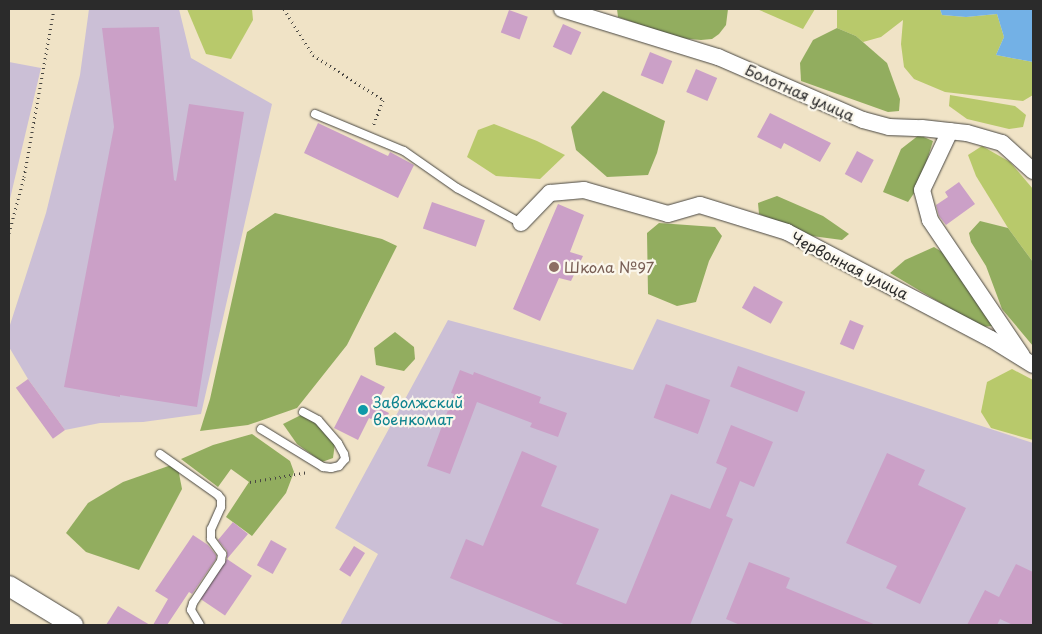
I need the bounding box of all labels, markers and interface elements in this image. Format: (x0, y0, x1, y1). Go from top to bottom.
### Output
street label: Болотная улица (742, 60, 858, 124)
street label: Червонная улица (788, 227, 912, 303)
place label: Школа №97 (564, 258, 655, 276)
marker: Школа №97 (548, 261, 560, 273)
place label: Заволжский военкомат (373, 392, 463, 427)
marker: Заволжский военкомат (357, 404, 369, 416)

